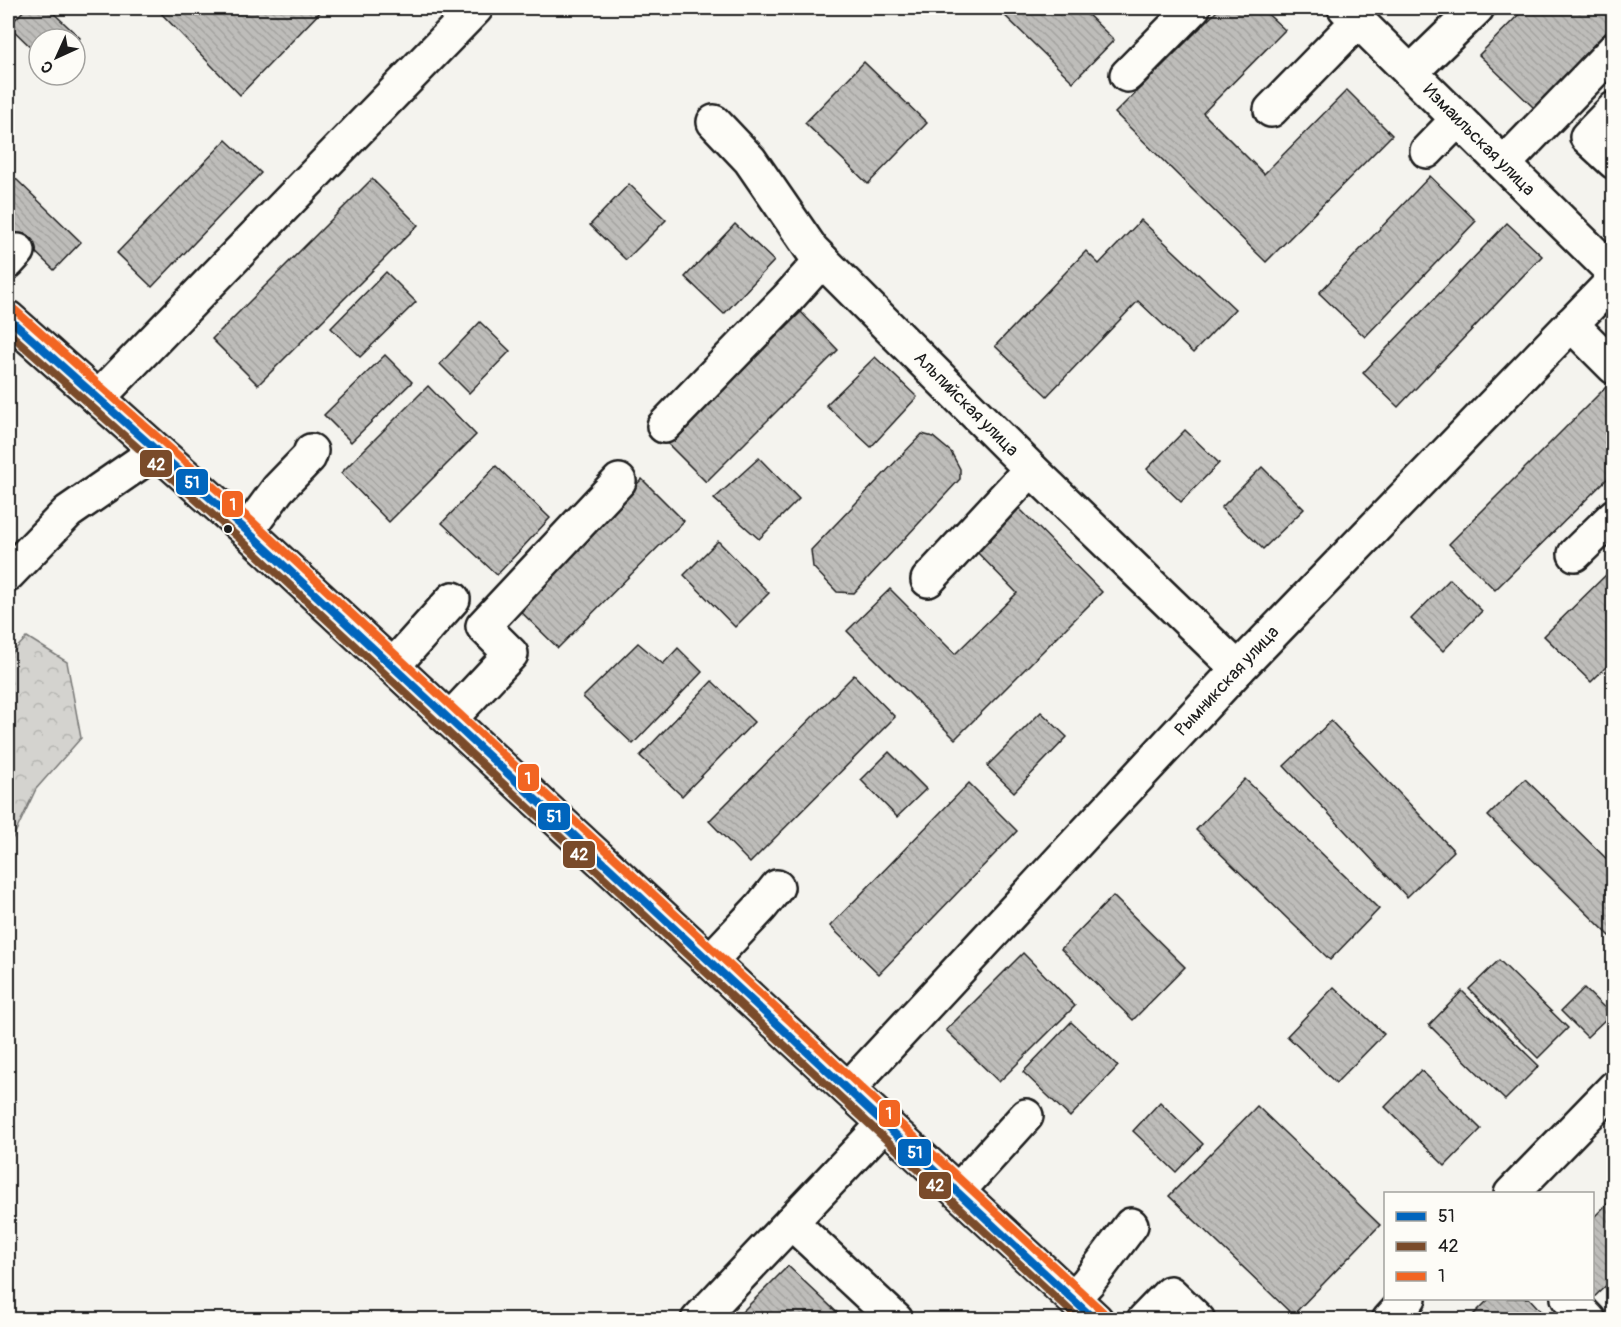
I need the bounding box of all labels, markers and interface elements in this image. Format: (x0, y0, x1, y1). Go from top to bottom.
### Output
north arrow (27, 27, 87, 87)
text: С (36, 56, 58, 77)
street label: Измаильская улица (1418, 79, 1540, 201)
street label: Альпийская улица (909, 347, 1023, 461)
line badge: 42 (139, 449, 173, 478)
text: 42 (147, 455, 165, 475)
line badge: 51 (175, 468, 209, 496)
text: 51 (185, 473, 199, 493)
line badge: 1 (221, 490, 244, 518)
text: 1 (230, 495, 236, 515)
unlabelled marker (222, 523, 234, 535)
street label: Рымникская улица (1170, 621, 1284, 741)
line badge: 1 (517, 763, 540, 792)
text: 1 (525, 769, 531, 789)
line badge: 51 (537, 802, 571, 831)
text: 51 (547, 807, 561, 827)
line badge: 42 (562, 840, 596, 869)
text: 42 (570, 845, 588, 865)
line badge: 1 (878, 1099, 901, 1128)
text: 1 (886, 1104, 892, 1124)
line badge: 51 (897, 1138, 932, 1167)
text: 51 (908, 1143, 922, 1163)
line badge: 42 (918, 1171, 952, 1200)
text: 42 (926, 1176, 944, 1196)
legend (1384, 1192, 1594, 1300)
text: 51 (1438, 1205, 1455, 1228)
text: 42 (1438, 1235, 1459, 1258)
text: 1 (1438, 1265, 1445, 1288)

